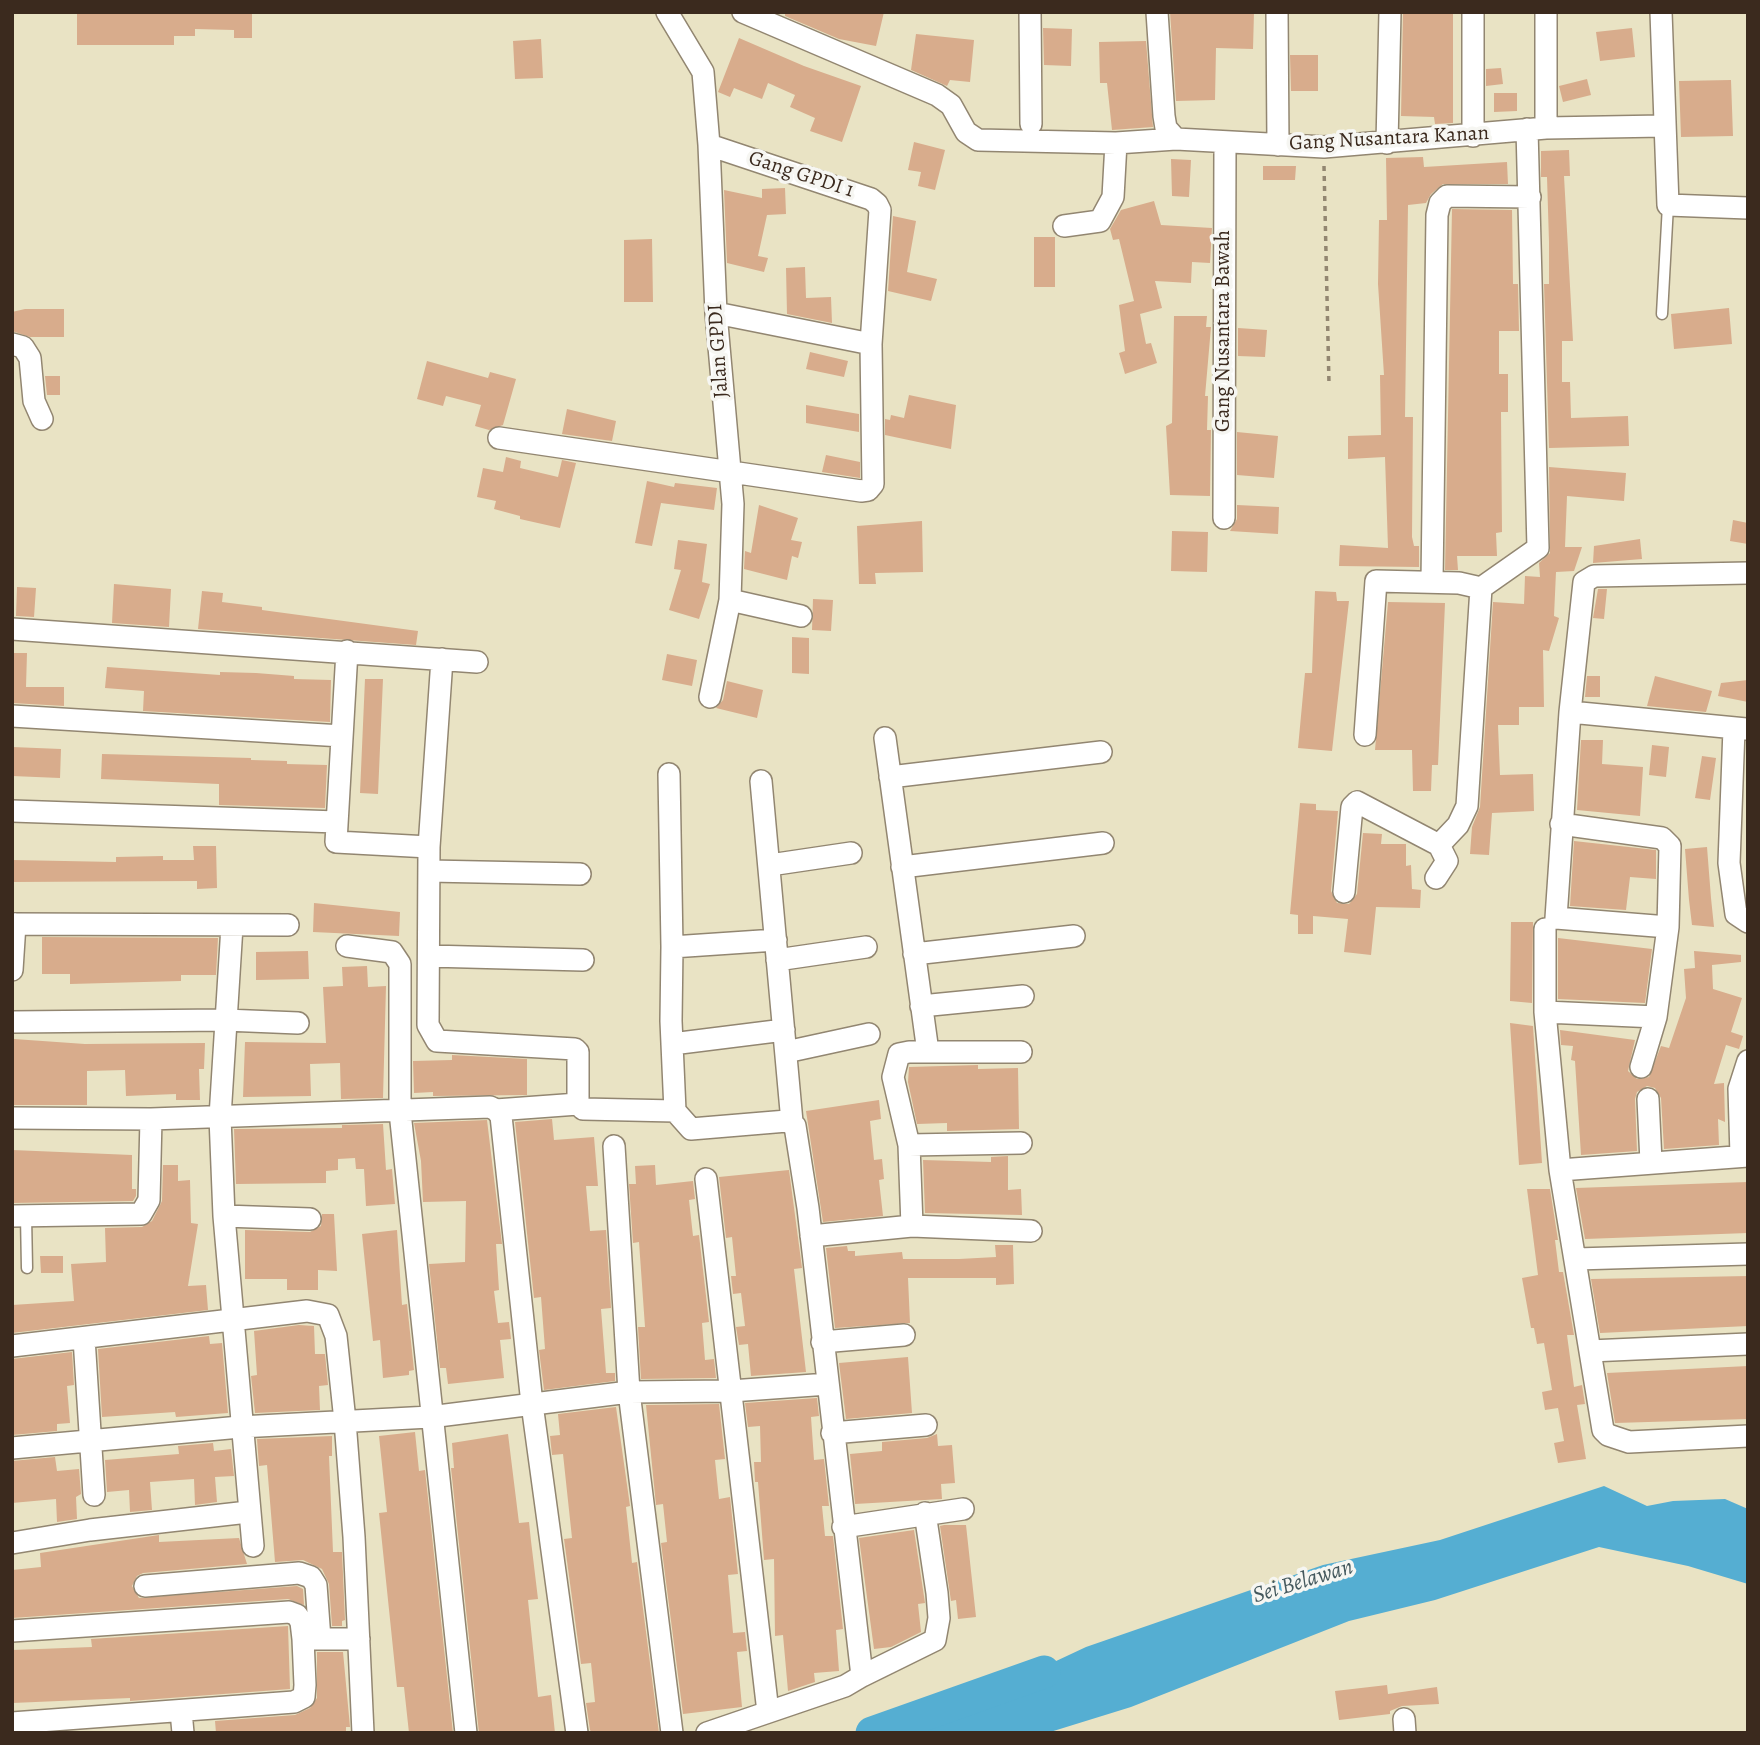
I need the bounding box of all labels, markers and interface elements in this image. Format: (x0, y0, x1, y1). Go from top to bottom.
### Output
street label: Gang Nusantara Kanan (1288, 121, 1490, 157)
street label: Gang GPDI 1 (745, 146, 857, 204)
street label: Gang Nusantara Bawah (1211, 230, 1237, 432)
street label: Jalan GPDI (703, 303, 735, 399)
water label: Sei Belawan (1250, 1554, 1356, 1610)

